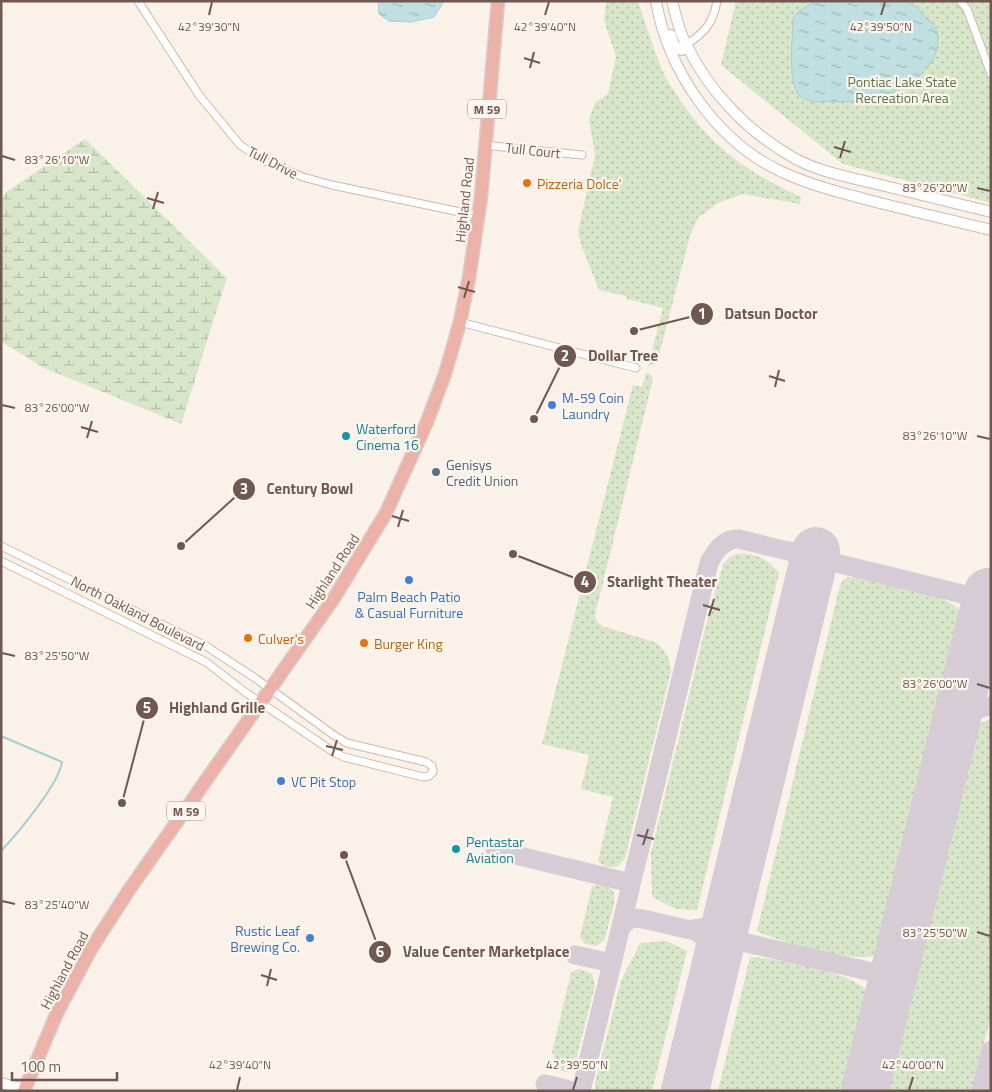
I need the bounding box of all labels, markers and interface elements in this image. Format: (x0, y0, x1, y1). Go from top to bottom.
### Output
text: 42°39'30"N (178, 17, 240, 36)
text: 42°39'40"N (514, 17, 576, 36)
text: 42°39'50"N (850, 17, 912, 36)
park label: Pontiac Lake State Recreation Area (847, 71, 957, 108)
road number: M 59 (468, 100, 506, 118)
street label: Tull Court (504, 137, 562, 163)
street label: Tull Drive (244, 140, 302, 184)
text: 83°26'10"W (25, 150, 90, 169)
street label: Highland Road (449, 156, 479, 244)
place label: Pizzeria Dolce' (537, 173, 622, 194)
marker: Pizzeria Dolce' (521, 177, 533, 189)
text: 83°26'20"W (903, 178, 968, 197)
callout: Datsun Doctor (690, 299, 827, 329)
text: 1 (698, 302, 706, 325)
text: Datsun Doctor (725, 302, 818, 325)
callout: Dollar Tree (553, 341, 668, 371)
text: 2 (561, 344, 569, 367)
text: Dollar Tree (588, 344, 658, 367)
place label: M-59 Coin Laundry (562, 387, 624, 424)
text: 83°26'00"W (25, 398, 90, 417)
marker: M-59 Coin Laundry (546, 399, 558, 411)
place label: Waterford Cinema 16 (356, 418, 419, 455)
text: 83°26'10"W (903, 426, 968, 445)
marker: Waterford Cinema 16 (340, 430, 352, 442)
place label: Genisys Credit Union (446, 454, 518, 491)
marker: Genisys Credit Union (430, 466, 442, 478)
callout: Century Bowl (232, 474, 364, 504)
text: 3 (240, 477, 248, 500)
text: Century Bowl (267, 477, 353, 500)
street label: Highland Road (300, 529, 364, 613)
callout: Starlight Theater (572, 567, 727, 597)
street label: North Oakland Boulevard (67, 570, 209, 656)
text: 4 (581, 570, 589, 593)
text: Starlight Theater (607, 570, 717, 593)
marker: Palm Beach Patio & Casual Furniture (403, 574, 415, 586)
place label: Palm Beach Patio & Casual Furniture (355, 586, 463, 623)
place label: Culver's (258, 628, 304, 649)
marker: Culver's (242, 632, 254, 644)
place label: Burger King (374, 633, 443, 654)
marker: Burger King (358, 637, 370, 649)
text: 83°25'50"W (25, 646, 90, 665)
text: 83°26'00"W (903, 674, 968, 693)
callout: Highland Grille (134, 693, 275, 723)
text: 5 (143, 696, 151, 719)
text: Highland Grille (169, 696, 265, 719)
place label: VC Pit Stop (291, 771, 356, 792)
marker: VC Pit Stop (275, 775, 287, 787)
road number: M 59 (167, 801, 205, 820)
place label: Pentastar Aviation (466, 831, 524, 868)
marker: Pentastar Aviation (450, 843, 462, 855)
text: 83°25'40"W (25, 895, 90, 914)
place label: Rustic Leaf Brewing Co. (230, 920, 300, 957)
text: 83°25'50"W (903, 923, 968, 942)
street label: Highland Road (35, 927, 93, 1013)
marker: Rustic Leaf Brewing Co. (304, 932, 316, 944)
callout: Value Center Marketplace (368, 937, 580, 967)
text: 6 (376, 940, 384, 963)
text: Value Center Marketplace (403, 940, 570, 963)
scale bar (12, 1050, 118, 1082)
text: 100 m (20, 1055, 61, 1078)
text: 42°39'40"N (209, 1055, 271, 1074)
text: 42°39'50"N (546, 1055, 608, 1074)
text: 42°40'00"N (882, 1055, 944, 1074)

